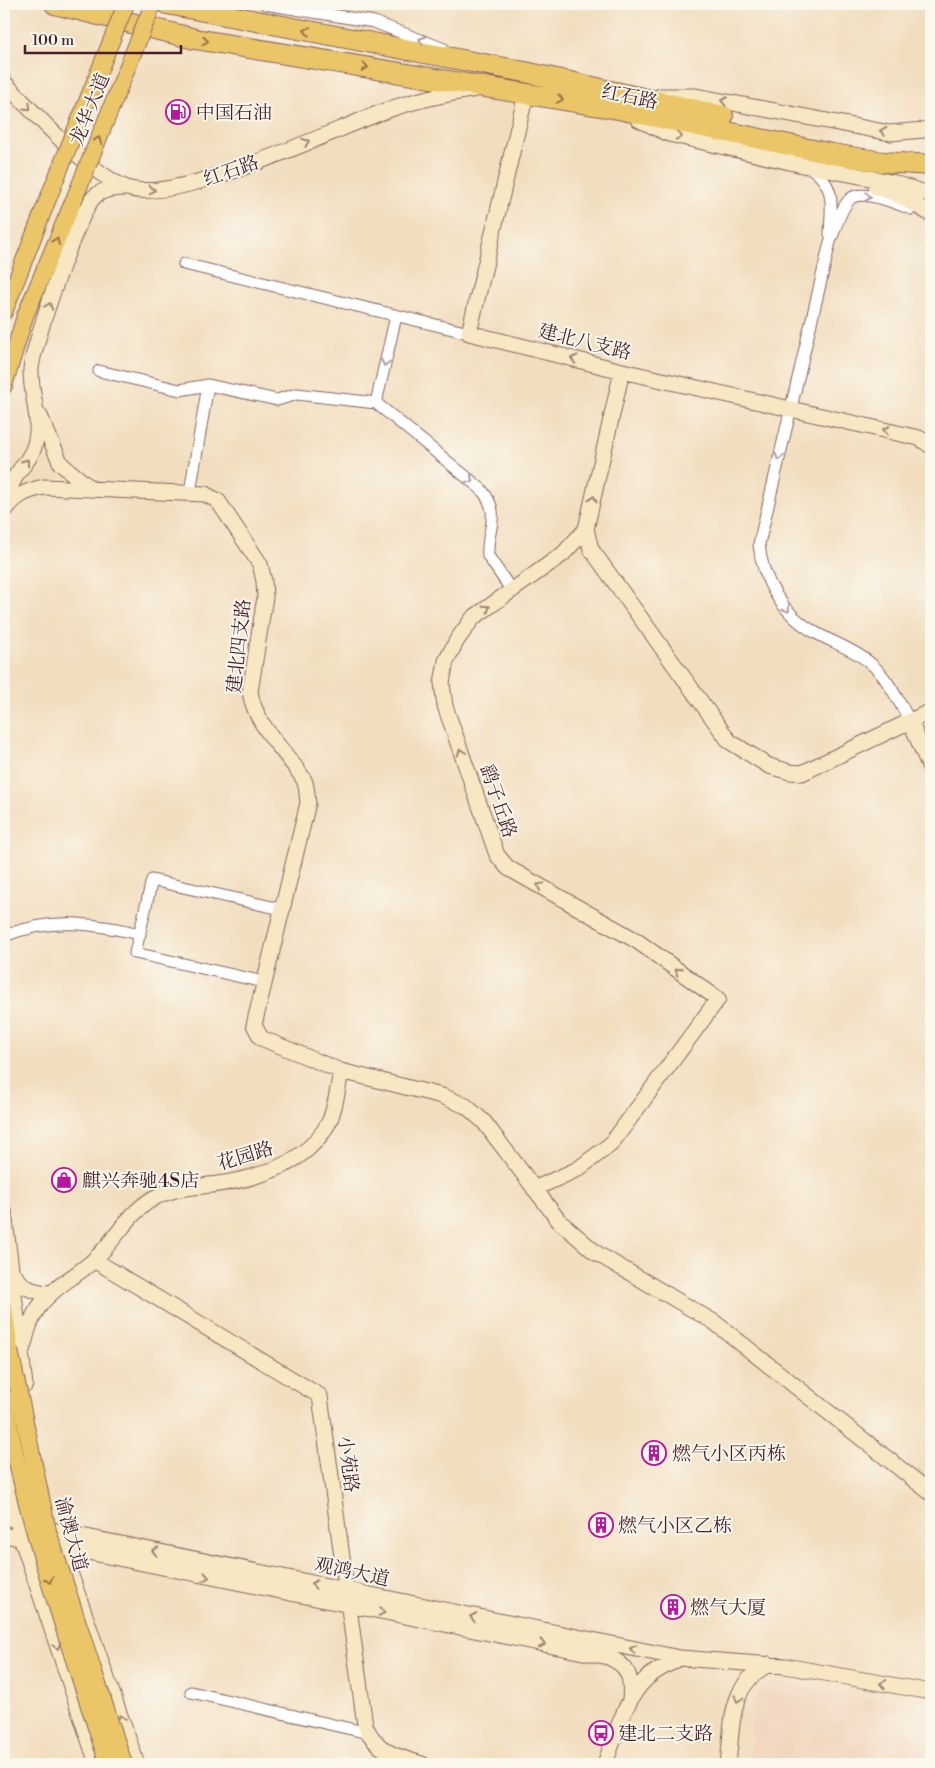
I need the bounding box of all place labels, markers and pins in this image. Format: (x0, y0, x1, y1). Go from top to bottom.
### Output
fuel station icon: 中国石油 (165, 99, 191, 125)
place label: 中国石油 (196, 101, 272, 125)
shop icon: 麒兴奔驰4S店 (51, 1167, 77, 1193)
place label: 麒兴奔驰4S店 (82, 1169, 199, 1193)
building icon: 燃气小区丙栋 (641, 1440, 667, 1466)
place label: 燃气小区丙栋 (672, 1442, 786, 1466)
building icon: 燃气小区乙栋 (588, 1512, 614, 1538)
place label: 燃气小区乙栋 (618, 1514, 732, 1538)
building icon: 燃气大厦 (660, 1594, 686, 1620)
place label: 燃气大厦 (690, 1596, 766, 1620)
bus stop icon: 建北二支路 (588, 1720, 614, 1746)
place label: 建北二支路 (618, 1722, 713, 1746)

